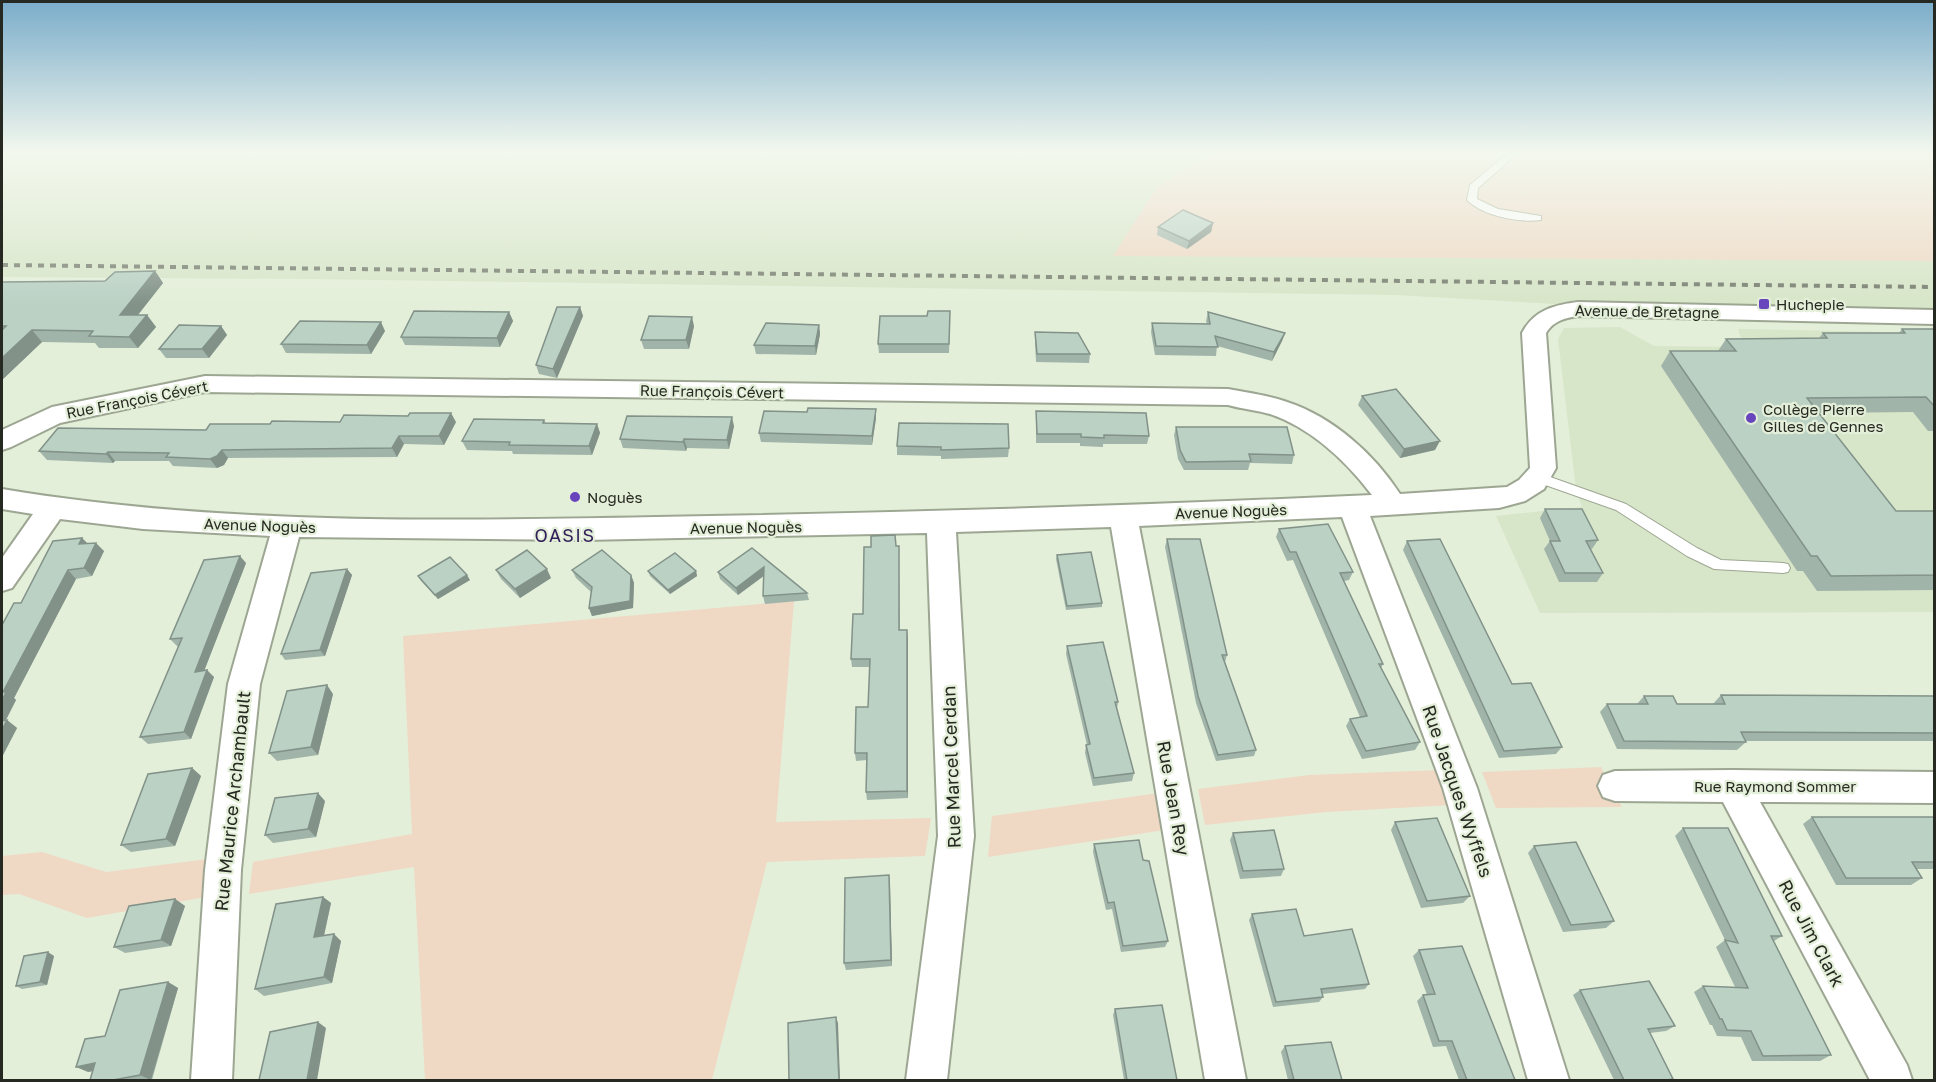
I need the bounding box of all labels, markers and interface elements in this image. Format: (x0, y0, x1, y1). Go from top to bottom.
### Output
place label: Huchepie (1776, 295, 1845, 313)
marker: Huchepie (1757, 297, 1771, 311)
street label: Avenue de Bretagne (1575, 301, 1720, 321)
street label: Rue François Cévert (65, 376, 209, 422)
street label: Rue François Cévert (640, 381, 784, 401)
place label: Collège Pierre Gilles de Gennes (1763, 400, 1884, 435)
marker: Collège Pierre Gilles de Gennes (1744, 411, 1758, 425)
place label: Noguès (587, 488, 642, 506)
marker: Noguès (568, 490, 582, 504)
street label: Avenue Noguès (1175, 500, 1287, 522)
street label: Avenue Noguès (204, 514, 316, 536)
street label: Avenue Noguès (690, 517, 802, 537)
district label: OASIS (534, 524, 596, 546)
street label: Rue Marcel Cerdan (937, 685, 965, 849)
street label: Rue Maurice Archambault (209, 690, 255, 912)
street label: Rue Jacques Wyffels (1418, 702, 1498, 880)
street label: Rue Jean Rey (1153, 739, 1195, 857)
street label: Rue Raymond Sommer (1694, 777, 1856, 795)
street label: Rue Jim Clark (1775, 876, 1849, 990)

